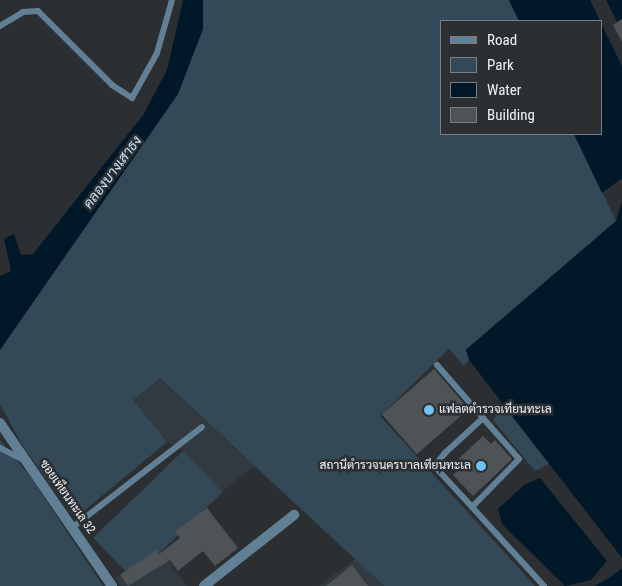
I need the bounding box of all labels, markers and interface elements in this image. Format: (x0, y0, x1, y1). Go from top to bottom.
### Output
legend (440, 20, 602, 135)
text: Road (487, 31, 517, 49)
text: Park (487, 56, 514, 74)
text: Water (487, 81, 521, 99)
text: Building (487, 106, 535, 124)
water label: คลองบางเสาธง (79, 132, 145, 212)
place label: แฟลตตำรวจเทียนทะเล (439, 403, 552, 417)
marker: แฟลตตำรวจเทียนทะเล (423, 404, 435, 416)
street label: ซอยเทียนทะเล 32 (36, 457, 98, 537)
place label: สถานีตำรวจนครบาลเทียนทะเล (320, 459, 471, 473)
marker: สถานีตำรวจนครบาลเทียนทะเล (475, 460, 487, 472)

